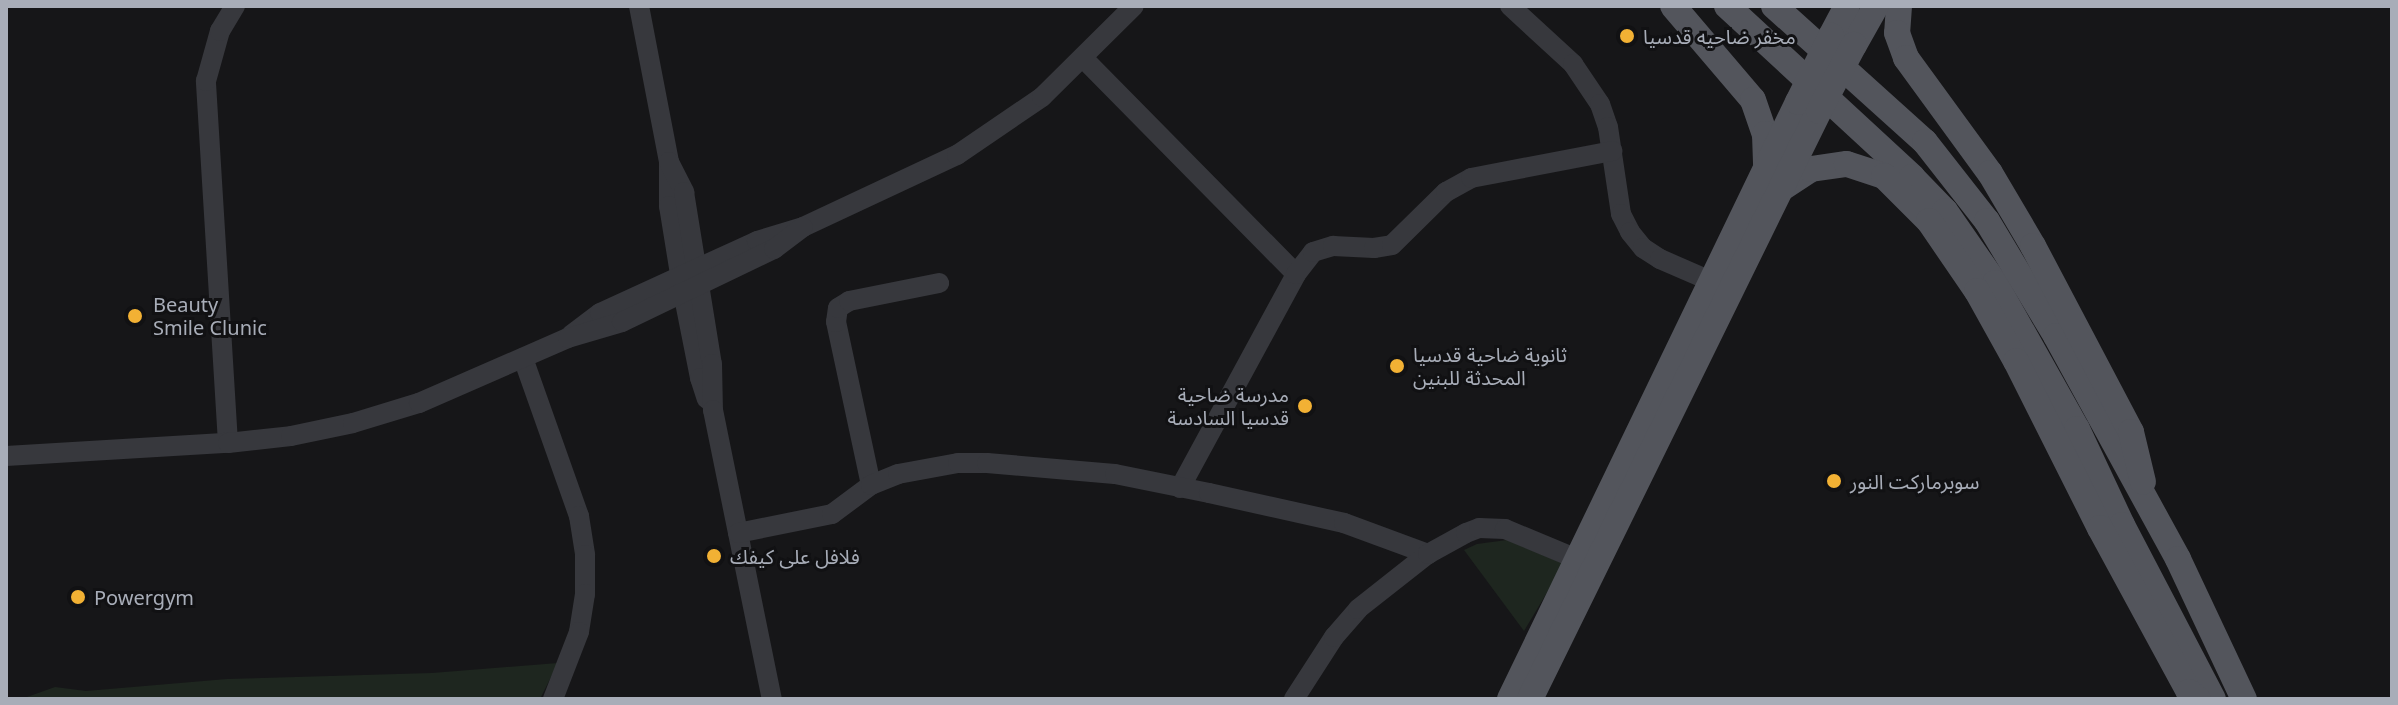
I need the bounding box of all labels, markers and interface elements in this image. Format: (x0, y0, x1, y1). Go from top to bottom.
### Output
place label: مخفر ضاحيه قدسيا (1643, 24, 1796, 48)
marker: مخفر ضاحيه قدسيا (1618, 27, 1636, 45)
place label: Beauty Smile Clunic (153, 292, 267, 339)
marker: Beauty Smile Clunic (124, 305, 146, 327)
place label: ثانوية ضاحية قدسيا المحدثة للبنين (1413, 342, 1567, 389)
marker: ثانوية ضاحية قدسيا المحدثة للبنين (1388, 357, 1406, 375)
place label: مدرسة ضاحية قدسيا السادسة (1168, 382, 1289, 429)
marker: مدرسة ضاحية قدسيا السادسة (1296, 397, 1314, 415)
place label: سوبرماركت النور (1850, 469, 1979, 493)
marker: سوبرماركت النور (1825, 472, 1843, 490)
place label: فلافل على كيفك (730, 544, 860, 568)
marker: فلافل على كيفك (705, 547, 723, 565)
place label: Powergym (94, 585, 194, 609)
marker: Powergym (69, 588, 87, 606)

